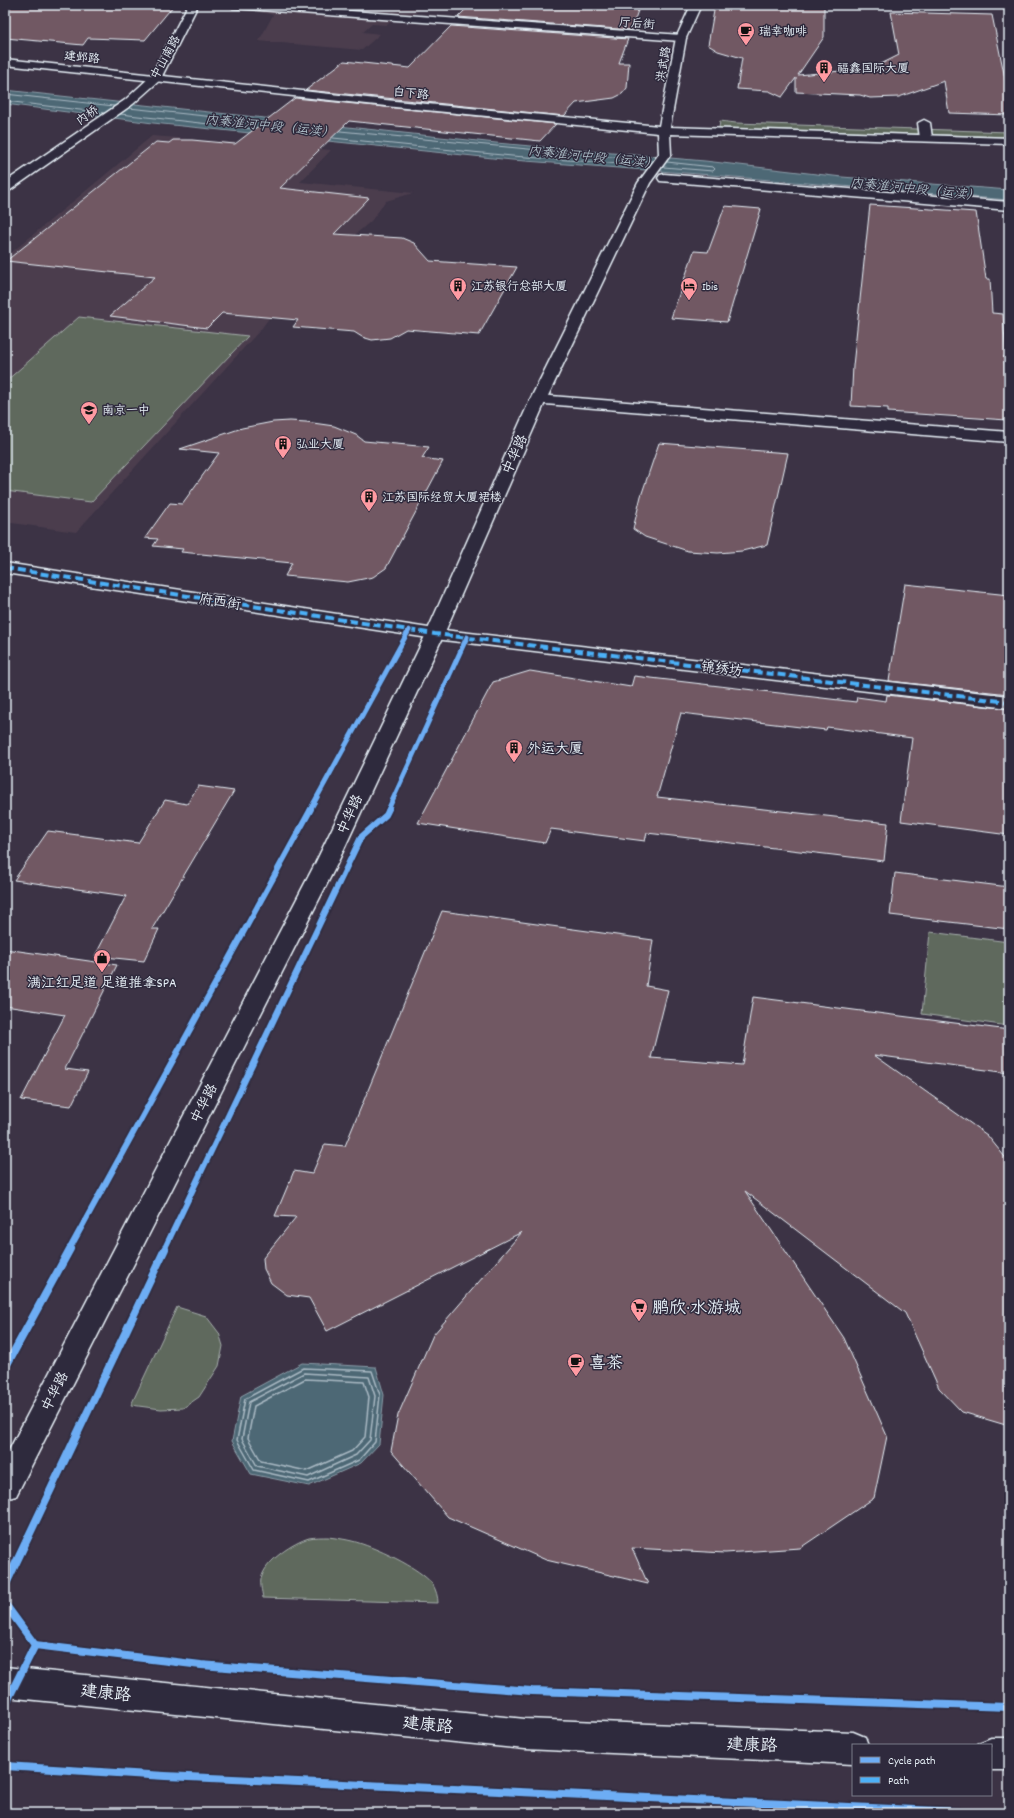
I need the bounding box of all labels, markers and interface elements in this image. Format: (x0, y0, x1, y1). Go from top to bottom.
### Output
street label: 厅后街 (618, 15, 655, 34)
cafe icon: 瑞幸咖啡 (736, 21, 756, 46)
place label: 瑞幸咖啡 (759, 24, 807, 41)
street label: 中山南路 (147, 33, 185, 83)
street label: 洪武路 (653, 45, 676, 83)
street label: 建邺路 (63, 48, 101, 69)
building icon: 福鑫国际大厦 (814, 58, 834, 83)
place label: 福鑫国际大厦 (837, 61, 909, 78)
street label: 白下路 (392, 84, 430, 105)
street label: 内桥 (73, 102, 103, 130)
water label: 内秦淮河中段（运渎） (204, 111, 335, 144)
water label: 内秦淮河中段（运渎） (527, 142, 658, 175)
water label: 内秦淮河中段（运渎） (849, 174, 980, 207)
building icon: 江苏银行总部大厦 (448, 276, 468, 301)
hotel icon: Ibis (679, 276, 699, 301)
place label: 江苏银行总部大厦 (471, 279, 567, 296)
place label: Ibis (702, 279, 718, 296)
school or university icon: 南京一中 (79, 400, 99, 425)
place label: 南京一中 (102, 403, 150, 420)
street label: 中华路 (498, 432, 534, 478)
building icon: 弘业大厦 (273, 434, 293, 459)
place label: 弘业大厦 (296, 437, 344, 454)
building icon: 江苏国际经贸大厦裙楼 (359, 487, 379, 512)
place label: 江苏国际经贸大厦裙楼 (382, 490, 502, 507)
street label: 府西街 (197, 590, 242, 616)
street label: 锦绣坊 (700, 658, 744, 682)
building icon: 外运大厦 (504, 738, 524, 763)
place label: 外运大厦 (527, 740, 583, 760)
street label: 中华路 (333, 792, 369, 838)
shop icon: 满江红足道 足道推拿SPA (92, 948, 112, 973)
place label: 满江红足道 足道推拿SPA (27, 974, 177, 994)
street label: 中华路 (186, 1081, 223, 1127)
supermarket icon: 鹏欣·水游城 (629, 1297, 649, 1322)
place label: 鹏欣·水游城 (652, 1298, 741, 1322)
cafe icon: 喜茶 (566, 1352, 586, 1377)
place label: 喜茶 (589, 1353, 623, 1377)
street label: 中华路 (37, 1369, 74, 1415)
street label: 建康路 (79, 1680, 132, 1710)
street label: 建康路 (401, 1712, 454, 1742)
street label: 建康路 (726, 1734, 778, 1760)
legend (852, 1744, 992, 1796)
text: Cycle path (888, 1753, 936, 1770)
text: Path (888, 1773, 909, 1790)

